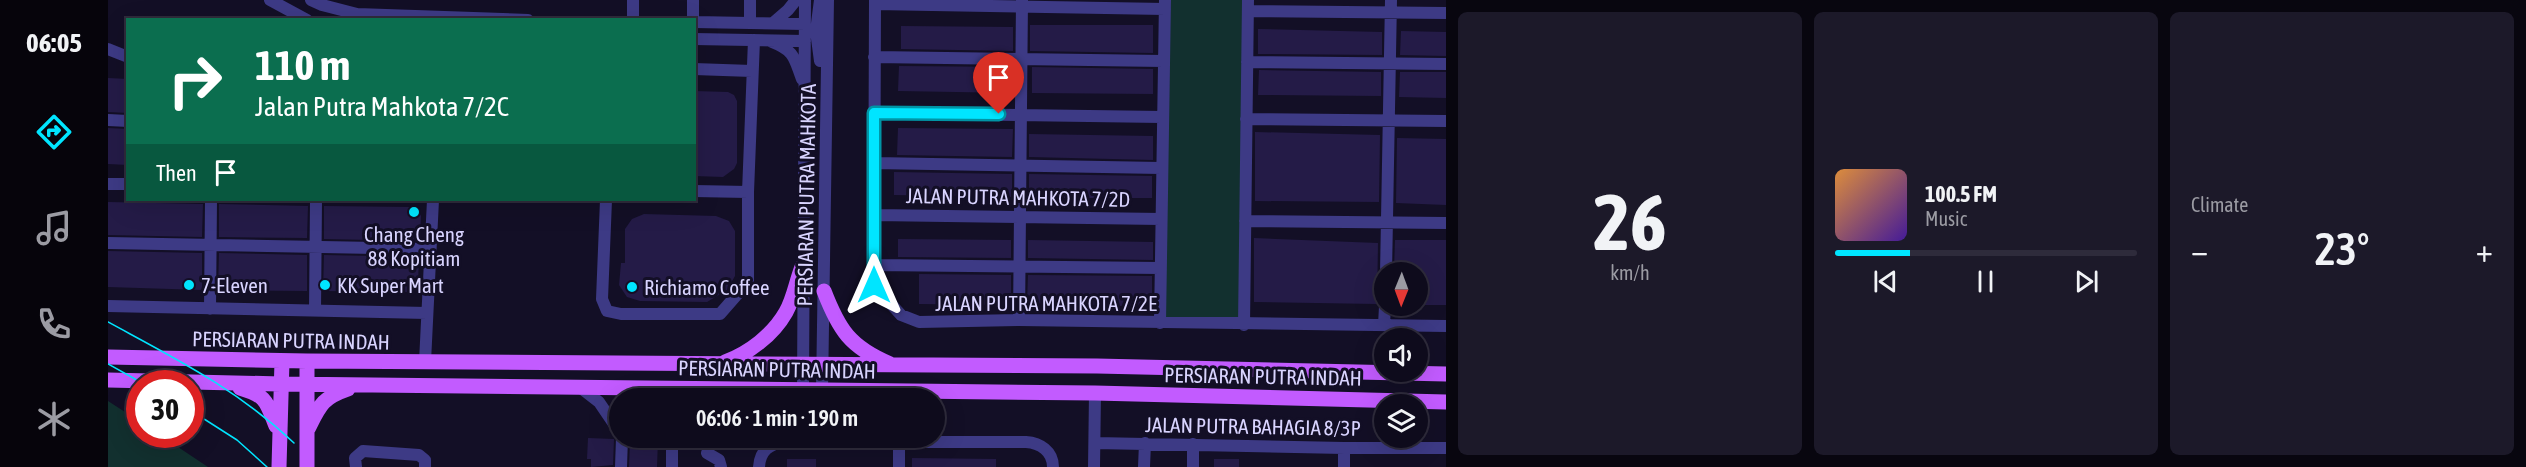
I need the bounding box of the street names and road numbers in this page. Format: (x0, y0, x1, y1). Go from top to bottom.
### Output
street label: PERSIARAN PUTRA MAHKOTA (792, 83, 820, 306)
street label: JALAN PUTRA MAHKOTA 7/2D (906, 183, 1130, 211)
street label: JALAN PUTRA MAHKOTA 7/2E (935, 291, 1157, 315)
street label: PERSIARAN PUTRA INDAH (192, 326, 390, 354)
street label: PERSIARAN PUTRA INDAH (678, 355, 876, 383)
street label: PERSIARAN PUTRA INDAH (1164, 362, 1362, 390)
street label: JALAN PUTRA BAHAGIA 8/3P (1145, 412, 1361, 440)

